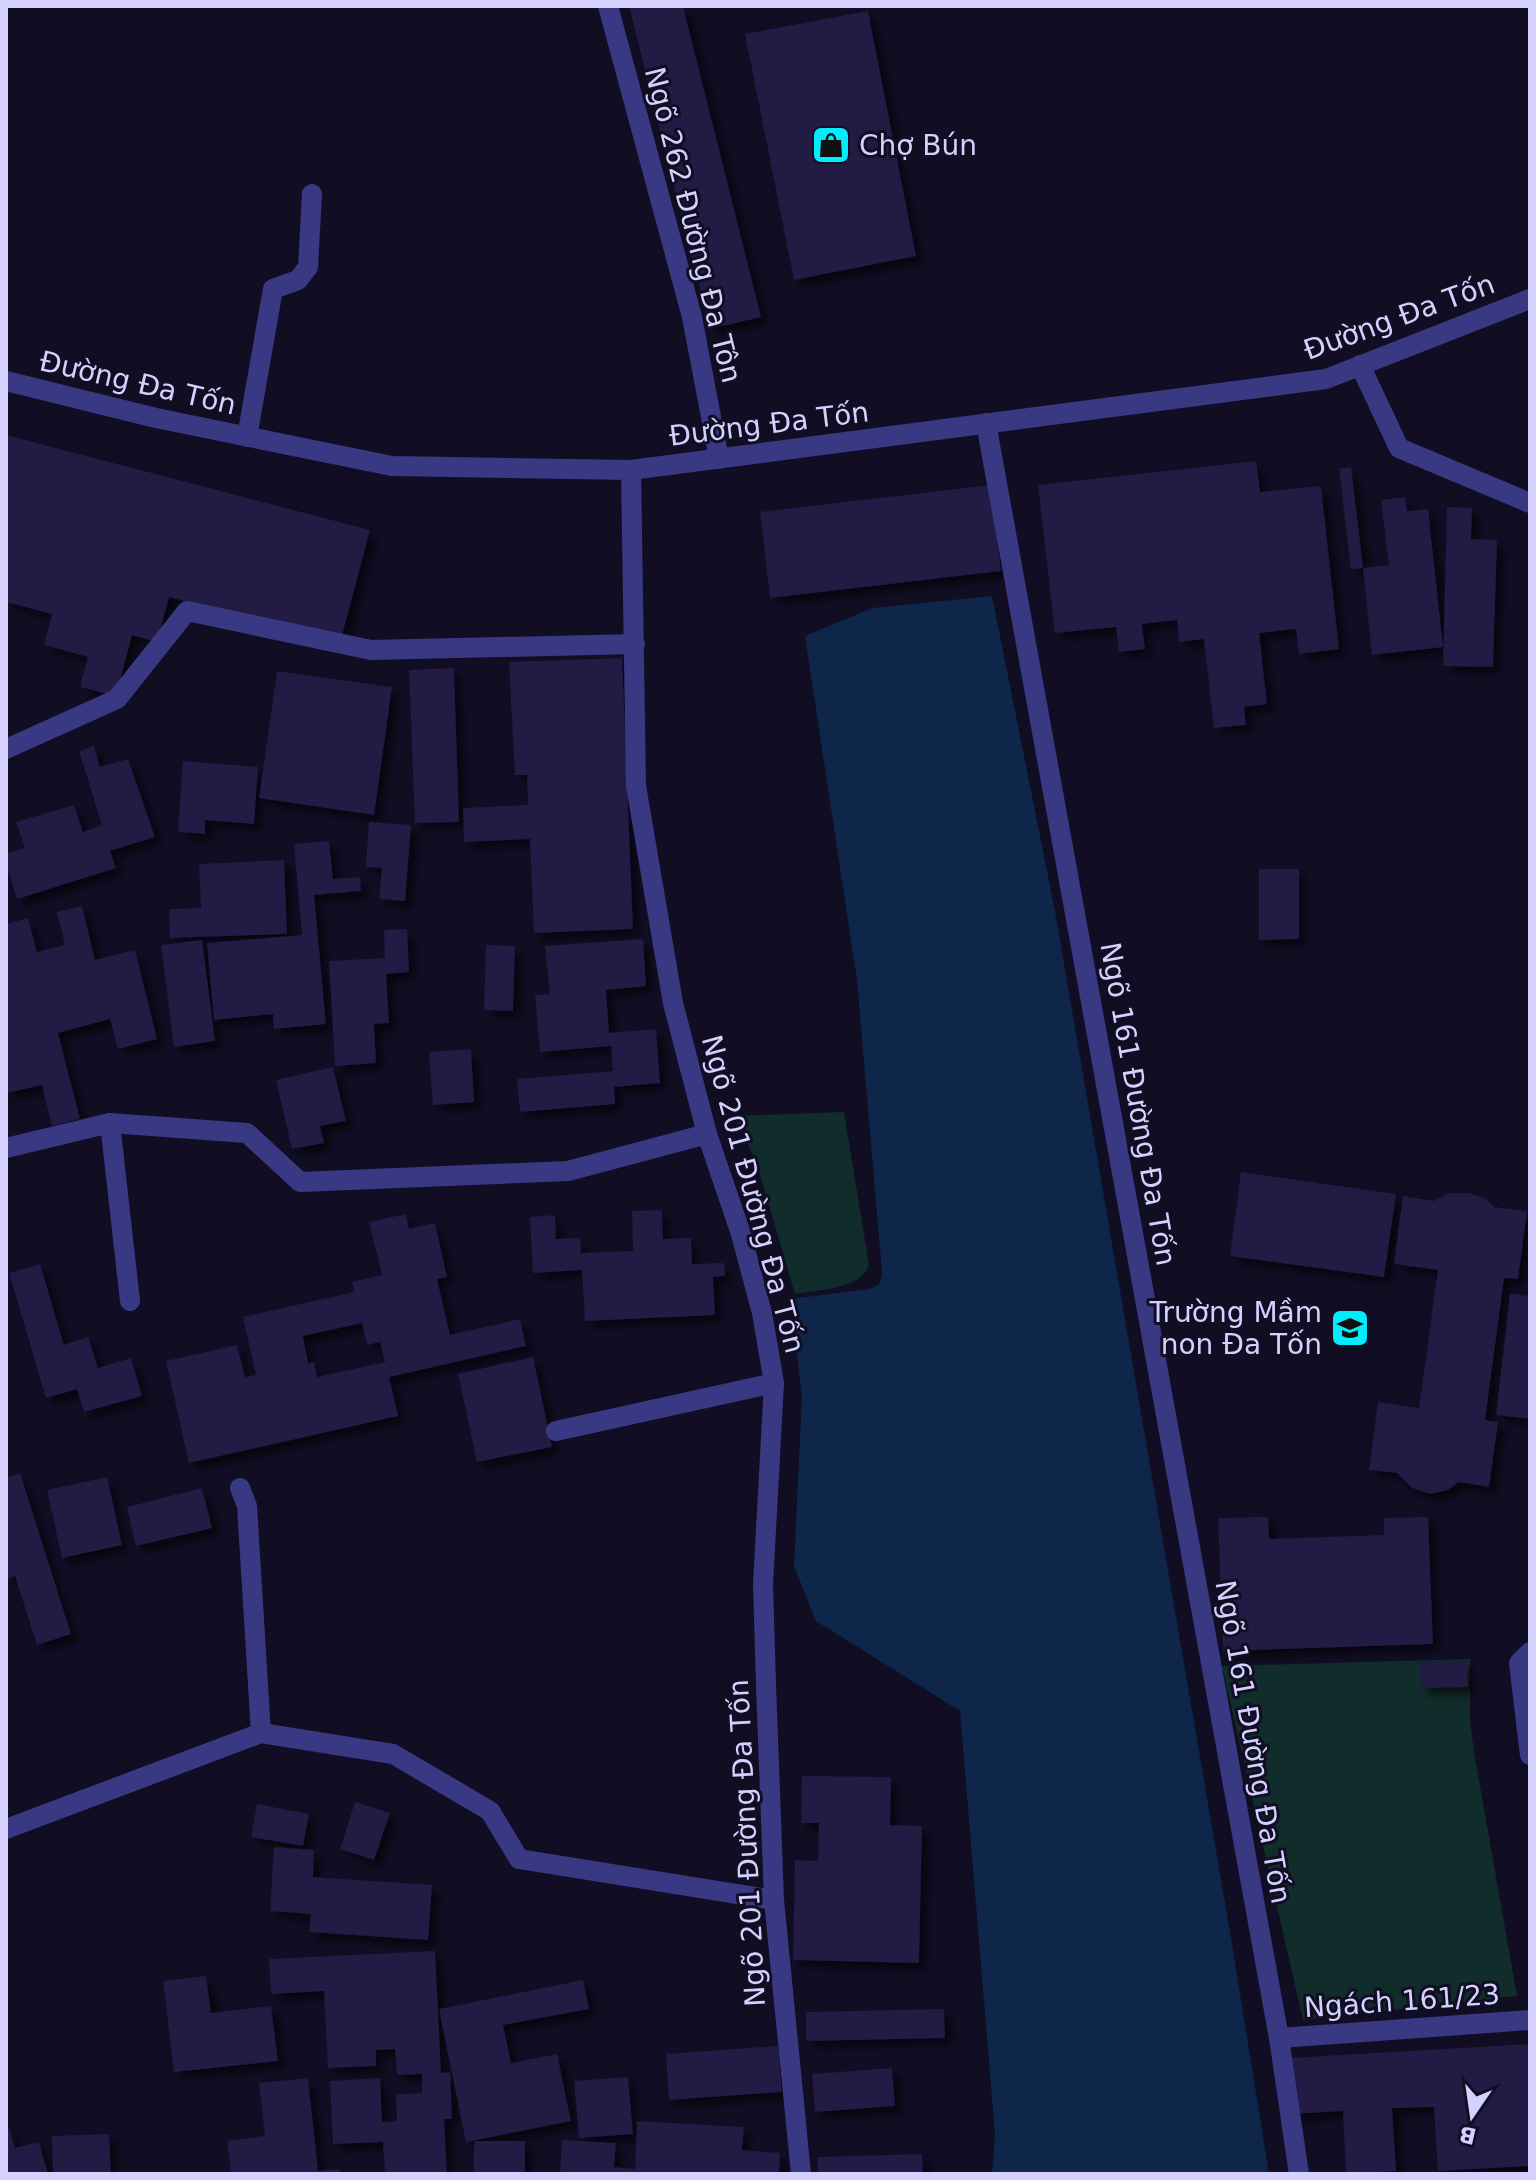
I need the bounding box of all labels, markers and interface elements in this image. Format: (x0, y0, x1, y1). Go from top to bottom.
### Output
street label: Ngõ 262 Đường Đa Tôn (638, 64, 748, 386)
shop icon: Chợ Bún (810, 124, 852, 166)
place label: Chợ Bún (859, 129, 977, 162)
street label: Đường Đa Tốn (1299, 267, 1499, 367)
street label: Đường Đa Tốn (36, 344, 240, 422)
street label: Đường Đa Tốn (667, 395, 871, 453)
street label: Ngõ 161 Đường Đa Tốn (1093, 940, 1183, 1268)
street label: Ngõ 201 Đường Đa Tốn (695, 1031, 811, 1357)
place label: Trường Mầm non Đa Tốn (1149, 1296, 1322, 1361)
school or university icon: Trường Mầm non Đa Tốn (1329, 1307, 1371, 1349)
street label: Ngõ 161 Đường Đa Tốn (1208, 1578, 1298, 1906)
street label: Ngõ 201 Đường Đa Tốn (722, 1678, 772, 2008)
street label: Ngách 161/23 (1303, 1978, 1501, 2024)
north arrow (1432, 2076, 1512, 2156)
text: B (1457, 2121, 1479, 2149)

